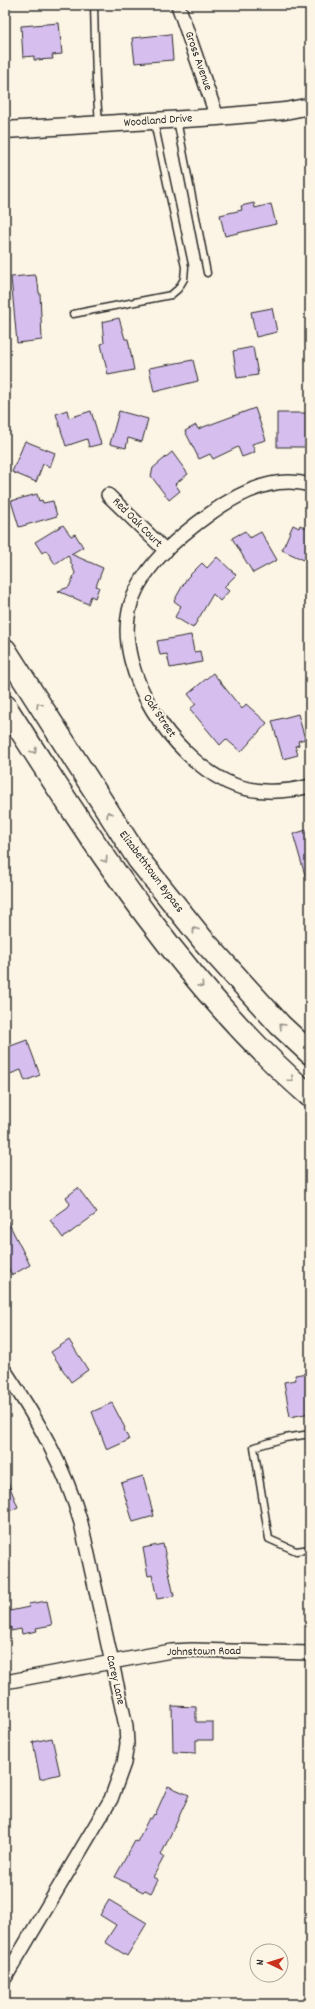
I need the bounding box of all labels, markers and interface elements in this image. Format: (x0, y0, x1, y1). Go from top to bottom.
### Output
street label: Gross Avenue (180, 29, 216, 93)
street label: Woodland Drive (123, 110, 193, 132)
street label: Red Oak Court (108, 494, 166, 552)
street label: Oak Street (138, 691, 180, 742)
one-way arrow (37, 702, 44, 709)
one-way arrow (29, 747, 36, 754)
one-way arrow (106, 811, 114, 818)
street label: Elizabethtown Bypass (115, 827, 187, 917)
one-way arrow (100, 856, 108, 863)
one-way arrow (193, 927, 200, 934)
one-way arrow (196, 980, 204, 988)
one-way arrow (279, 1023, 287, 1031)
one-way arrow (286, 1074, 294, 1082)
street label: Johnstown Road (167, 1643, 241, 1661)
street label: Carey Lane (101, 1654, 129, 1706)
north arrow (249, 1943, 289, 1983)
text: N (253, 1959, 269, 1966)

